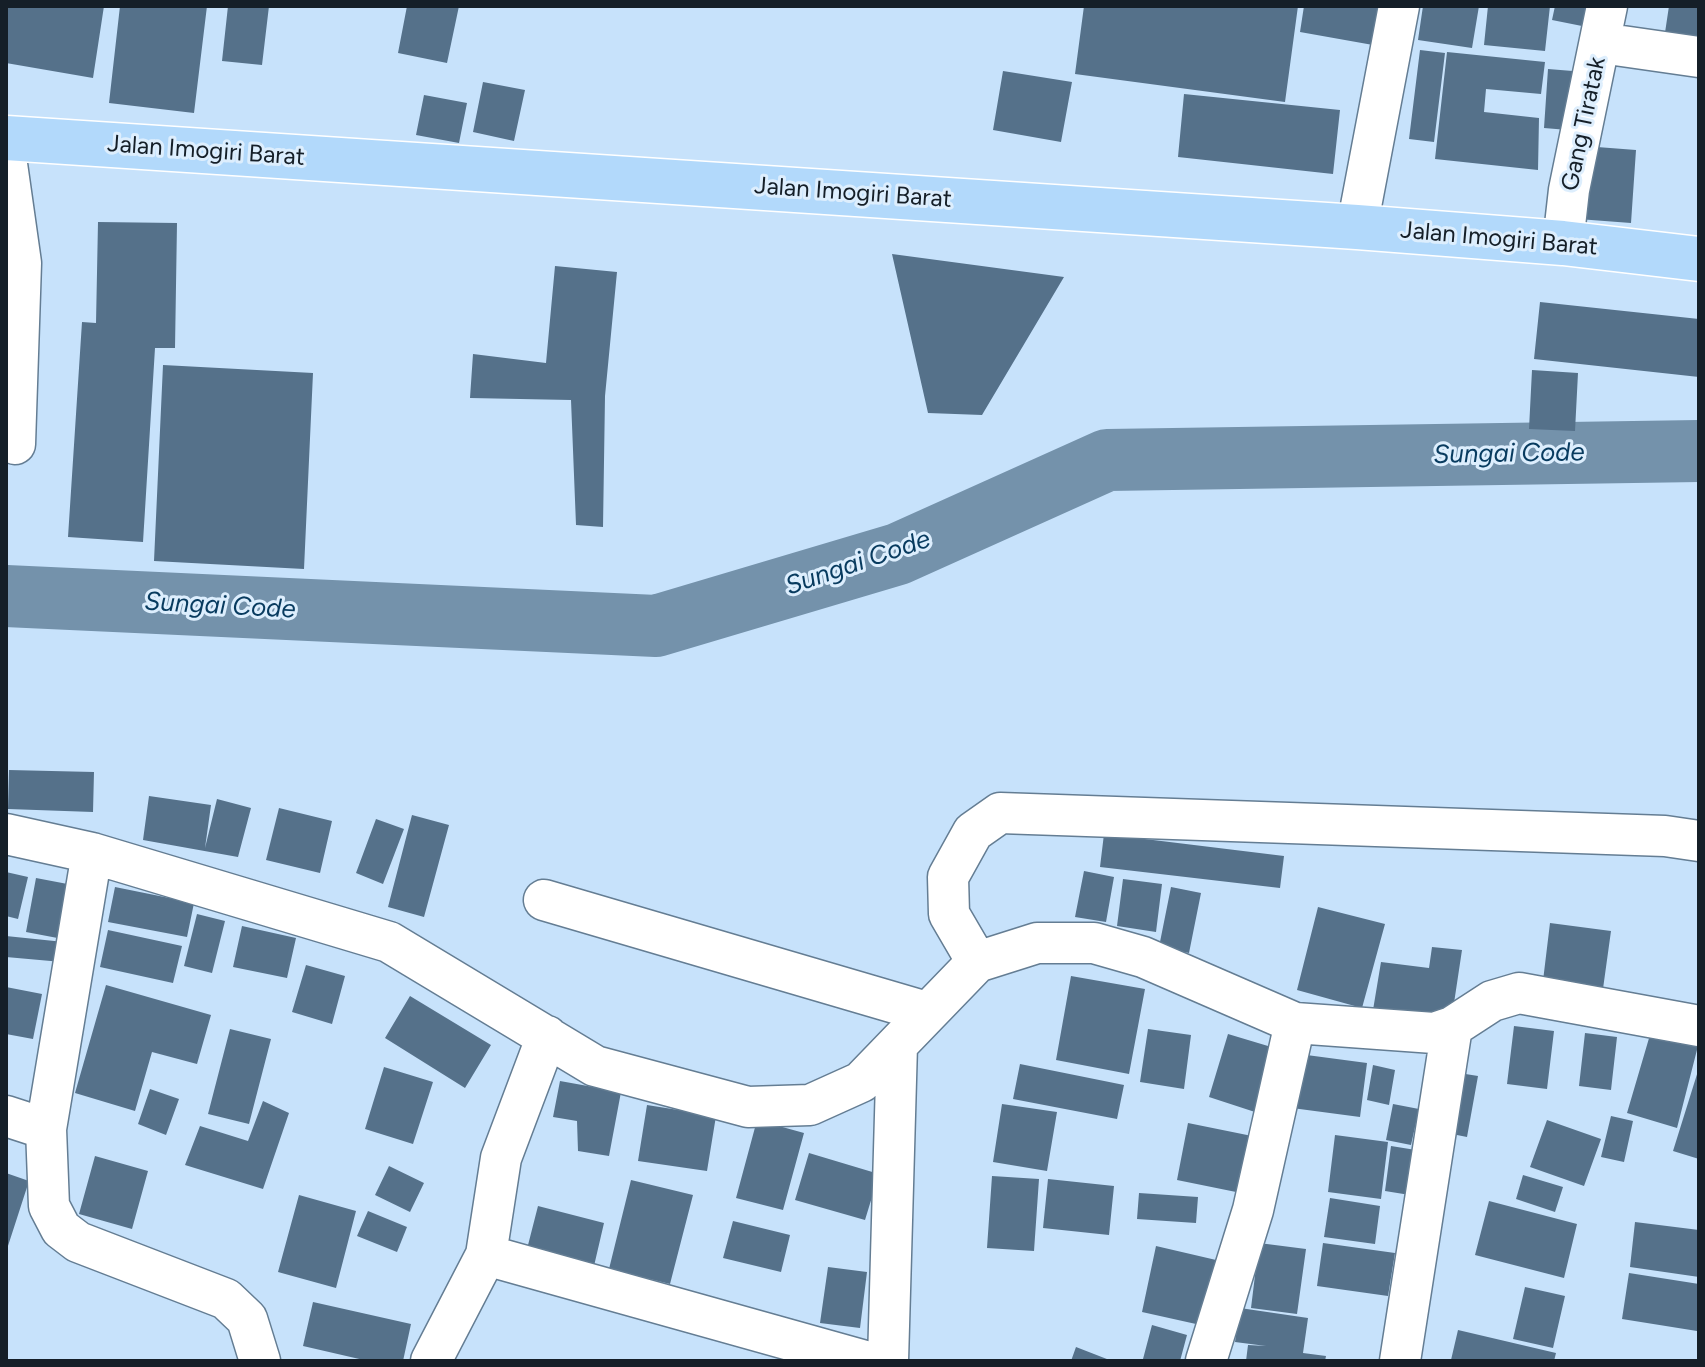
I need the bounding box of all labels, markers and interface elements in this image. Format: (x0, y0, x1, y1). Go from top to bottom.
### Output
street label: Gang Tiratak (1556, 55, 1612, 193)
street label: Jalan Imogiri Barat (106, 130, 306, 172)
street label: Jalan Imogiri Barat (753, 172, 953, 214)
street label: Jalan Imogiri Barat (1399, 216, 1599, 262)
water label: Sungai Code (1433, 437, 1585, 471)
water label: Sungai Code (781, 524, 935, 602)
water label: Sungai Code (144, 586, 296, 626)

